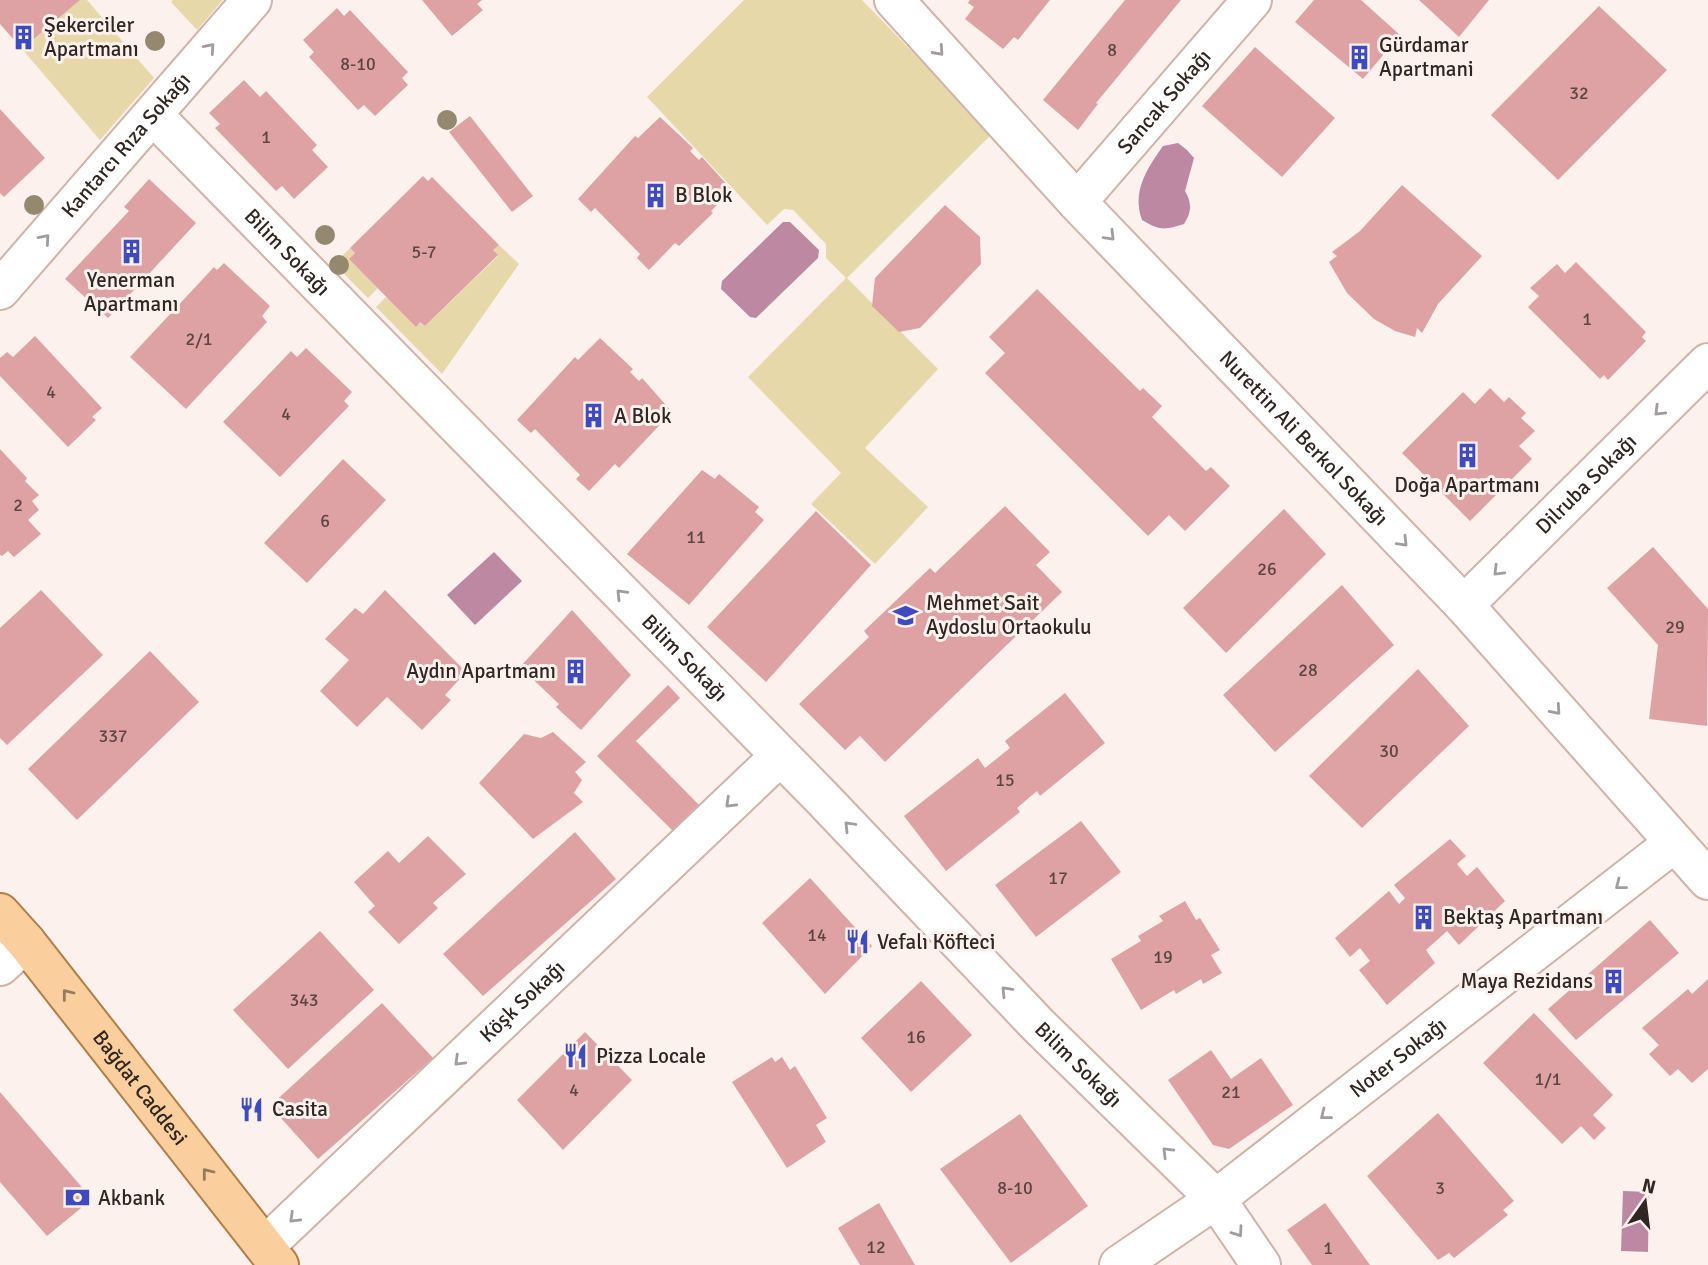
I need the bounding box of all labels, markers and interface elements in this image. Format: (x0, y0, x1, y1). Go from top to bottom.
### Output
place label: Şekerciler Apartmanı (44, 12, 139, 62)
building icon: Şekerciler Apartmanı (10, 23, 38, 51)
place label: Gürdamar Apartmani (1379, 32, 1474, 82)
house number: 8 (1107, 39, 1117, 61)
one-way arrow (931, 42, 944, 55)
building icon: Gürdamar Apartmani (1345, 43, 1373, 71)
one-way arrow (202, 44, 214, 57)
street label: Sancak Sokağı (1112, 44, 1216, 159)
house number: 8-10 (340, 53, 376, 75)
street label: Kantarcı Rıza Sokağı (56, 67, 196, 223)
house number: 32 (1569, 82, 1589, 104)
house number: 1 (261, 126, 271, 148)
building icon: B Blok (641, 181, 669, 209)
place label: B Blok (675, 182, 733, 208)
street label: Bilim Sokağı (239, 203, 336, 301)
one-way arrow (1101, 228, 1114, 241)
one-way arrow (37, 234, 49, 247)
building icon: Yenerman Apartmanı (117, 237, 145, 265)
house number: 5-7 (412, 241, 436, 263)
place label: Yenerman Apartmanı (84, 267, 178, 317)
house number: 1 (1582, 308, 1592, 330)
house number: 2/1 (185, 328, 213, 350)
street label: Nurettin Ali Berkol Sokağı (1214, 345, 1394, 531)
house number: 4 (46, 381, 56, 403)
building icon: A Blok (580, 402, 608, 430)
house number: 4 (281, 403, 291, 425)
place label: A Blok (614, 403, 672, 429)
one-way arrow (1655, 403, 1668, 416)
street label: Dilruba Sokağı (1530, 428, 1642, 539)
building icon: Doğa Apartmanı (1453, 442, 1481, 470)
place label: Doğa Apartmanı (1394, 472, 1540, 498)
house number: 2 (13, 494, 23, 516)
house number: 6 (320, 510, 330, 532)
house number: 11 (686, 526, 706, 548)
one-way arrow (1395, 534, 1408, 547)
house number: 26 (1257, 558, 1277, 580)
one-way arrow (1493, 563, 1506, 576)
one-way arrow (617, 590, 629, 602)
place label: Mehmet Sait Aydoslu Ortaokulu (926, 590, 1091, 640)
school or university icon: Mehmet Sait Aydoslu Ortaokulu (892, 601, 920, 629)
street label: Bilim Sokağı (636, 609, 733, 707)
house number: 29 (1665, 616, 1685, 638)
building icon: Aydın Apartmanı (562, 657, 590, 685)
place label: Aydın Apartmanı (406, 658, 556, 684)
house number: 28 (1298, 659, 1318, 681)
one-way arrow (1548, 702, 1561, 715)
house number: 337 (98, 725, 128, 747)
house number: 30 (1379, 740, 1399, 762)
house number: 15 (995, 769, 1015, 791)
one-way arrow (725, 795, 738, 808)
one-way arrow (845, 821, 857, 834)
house number: 17 (1048, 867, 1068, 889)
one-way arrow (1616, 877, 1628, 890)
building icon: Bektaş Apartmanı (1409, 903, 1437, 931)
place label: Bektaş Apartmanı (1443, 904, 1603, 930)
house number: 14 (807, 924, 827, 946)
restaurant icon: Vefalı Köfteci (843, 928, 871, 956)
place label: Vefalı Köfteci (877, 929, 995, 955)
house number: 19 (1153, 946, 1173, 968)
street label: Köşk Sokağı (474, 955, 570, 1048)
building icon: Maya Rezidans (1599, 967, 1627, 995)
place label: Maya Rezidans (1461, 968, 1593, 994)
one-way arrow (1002, 986, 1014, 999)
one-way arrow (62, 989, 75, 1001)
house number: 343 (289, 989, 319, 1011)
street label: Noter Sokağı (1345, 1012, 1452, 1103)
street label: Bilim Sokağı (1029, 1016, 1128, 1113)
street label: Bağdat Caddesi (87, 1025, 193, 1150)
house number: 16 (906, 1026, 926, 1048)
restaurant icon: Pizza Locale (562, 1042, 590, 1070)
place label: Pizza Locale (596, 1043, 706, 1069)
one-way arrow (454, 1053, 467, 1066)
house number: 1/1 (1534, 1068, 1562, 1090)
house number: 4 (569, 1079, 579, 1101)
house number: 21 (1221, 1081, 1241, 1103)
restaurant icon: Casita (238, 1095, 266, 1123)
place label: Casita (272, 1096, 328, 1122)
one-way arrow (1320, 1107, 1333, 1119)
one-way arrow (1162, 1147, 1175, 1160)
north arrow (1610, 1167, 1680, 1237)
one-way arrow (202, 1168, 215, 1180)
text: N (1640, 1173, 1658, 1200)
house number: 8-10 (997, 1177, 1033, 1199)
house number: 3 (1435, 1177, 1445, 1199)
bank icon: Akbank (64, 1184, 92, 1212)
place label: Akbank (98, 1185, 166, 1211)
one-way arrow (289, 1210, 302, 1223)
one-way arrow (1230, 1224, 1242, 1237)
house number: 12 (866, 1236, 886, 1258)
house number: 1 (1323, 1237, 1333, 1259)

